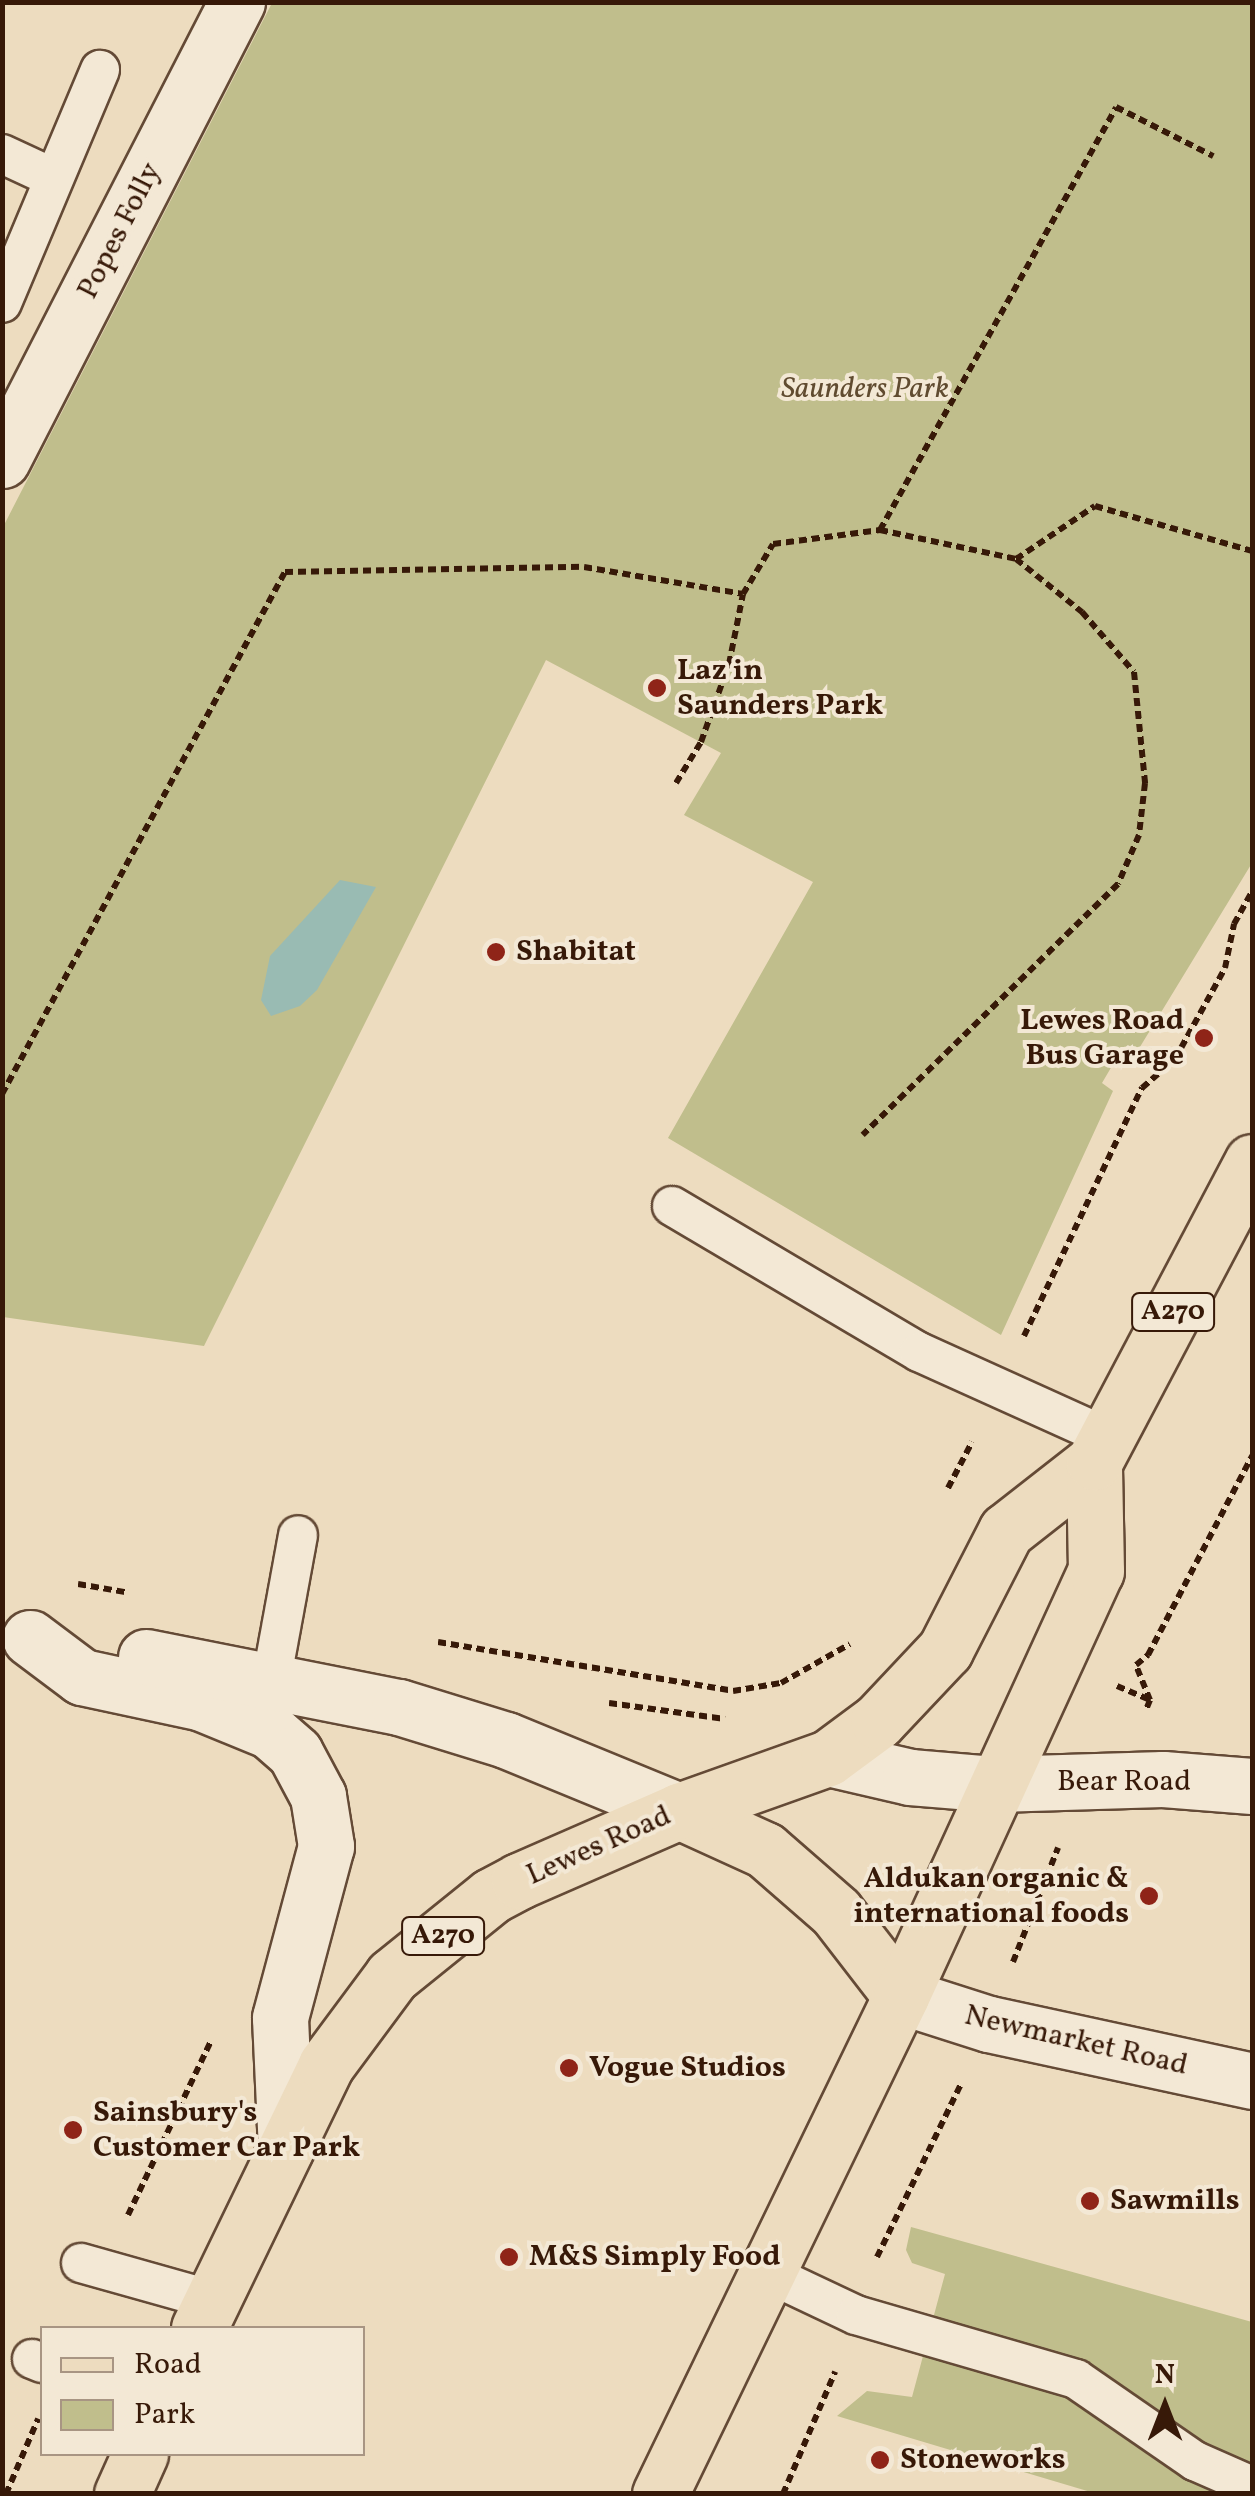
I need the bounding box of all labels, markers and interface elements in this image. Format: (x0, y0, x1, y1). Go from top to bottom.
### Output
street label: Popes Folly (70, 157, 170, 305)
park label: Saunders Park (781, 371, 949, 407)
place label: Laz in Saunders Park (677, 653, 883, 724)
marker: Laz in Saunders Park (646, 677, 668, 699)
place label: Shabitat (516, 934, 636, 970)
marker: Shabitat (485, 941, 507, 963)
place label: Lewes Road Bus Garage (1020, 1003, 1184, 1074)
marker: Lewes Road Bus Garage (1193, 1027, 1215, 1049)
road number: A270 (1130, 1289, 1216, 1335)
street label: Bear Road (1057, 1764, 1191, 1800)
street label: Lewes Road (521, 1798, 677, 1894)
place label: Aldukan organic & international foods (853, 1861, 1129, 1932)
marker: Aldukan organic & international foods (1138, 1885, 1160, 1907)
road number: A270 (400, 1913, 486, 1959)
street label: Newmarket Road (961, 1998, 1191, 2084)
place label: Vogue Studios (589, 2050, 786, 2086)
marker: Vogue Studios (558, 2057, 580, 2079)
place label: Sainsbury's Customer Car Park (93, 2095, 360, 2166)
marker: Sainsbury's Customer Car Park (62, 2119, 84, 2141)
place label: Sawmills (1110, 2183, 1240, 2219)
marker: Sawmills (1079, 2190, 1101, 2212)
place label: M&S Simply Food (529, 2239, 781, 2275)
marker: M&S Simply Food (498, 2246, 520, 2268)
legend (40, 2326, 365, 2456)
text: Road (134, 2344, 202, 2386)
north arrow (1115, 2356, 1215, 2456)
text: N (1155, 2356, 1175, 2395)
text: Park (134, 2394, 195, 2436)
place label: Stoneworks (900, 2442, 1066, 2478)
marker: Stoneworks (869, 2449, 891, 2471)

